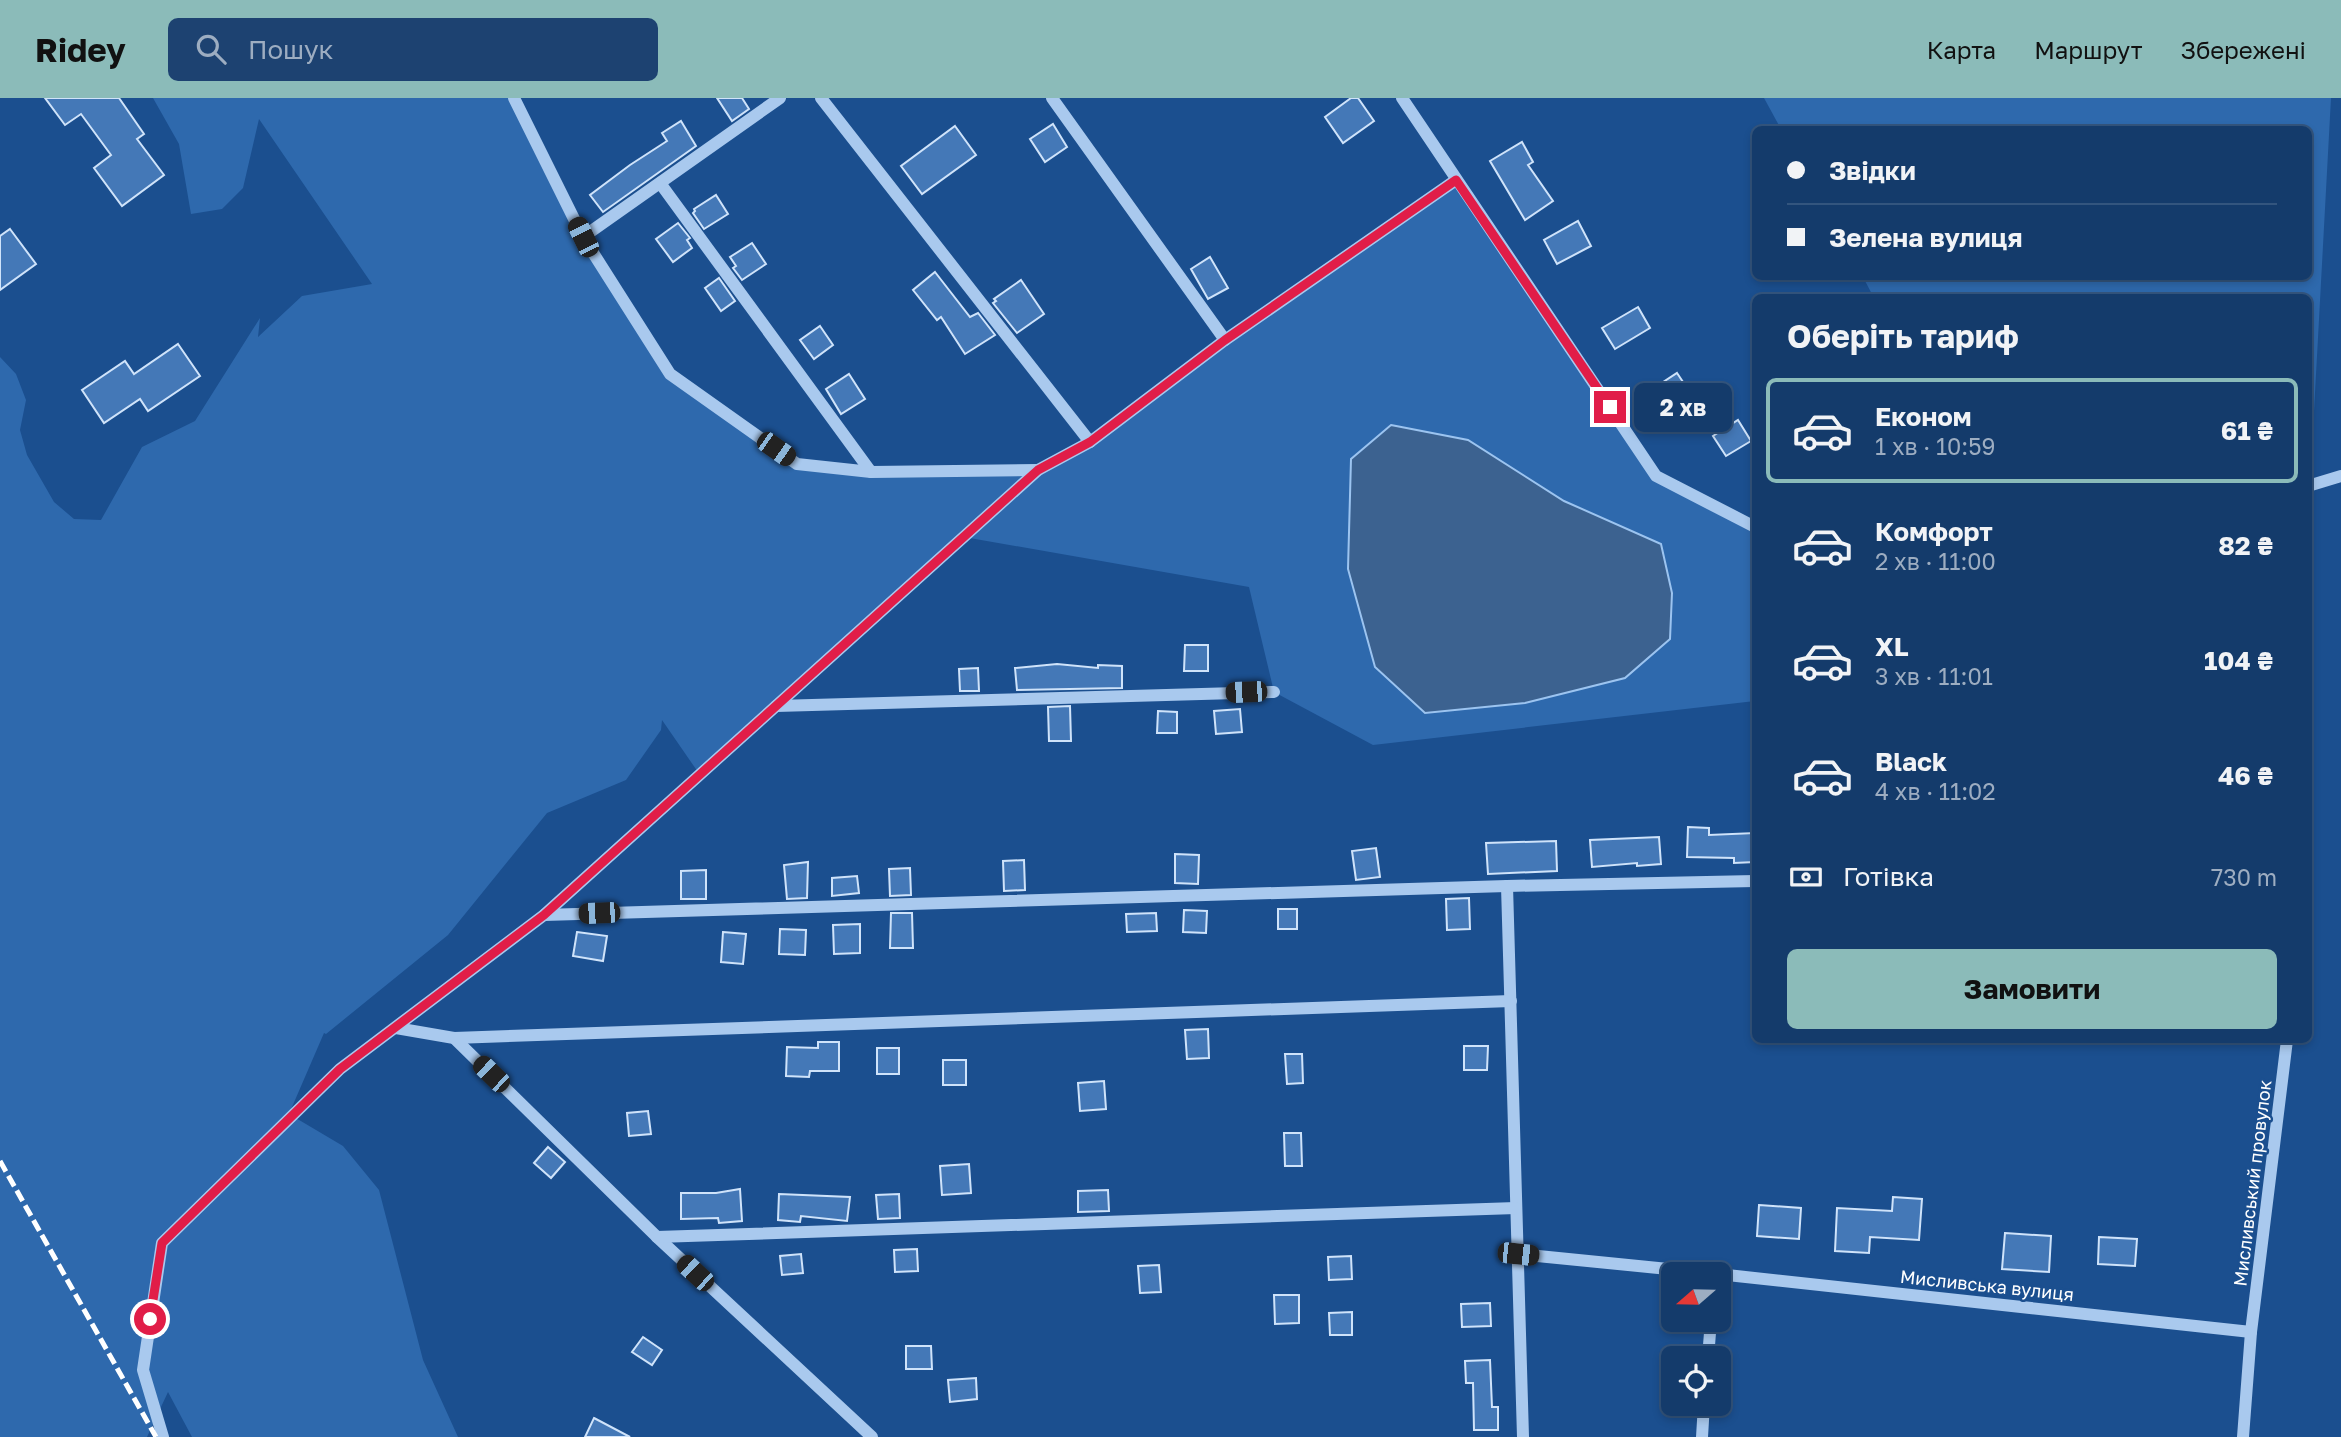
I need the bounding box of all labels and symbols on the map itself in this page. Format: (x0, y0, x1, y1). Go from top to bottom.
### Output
car (565, 214, 602, 260)
callout: 2 хв (1634, 382, 1732, 432)
route end (1594, 391, 1626, 423)
car (753, 428, 800, 470)
car (1225, 681, 1268, 703)
car (578, 902, 621, 924)
car (469, 1052, 514, 1096)
street label: Мисливський провулок (2228, 1078, 2276, 1288)
car (1497, 1241, 1540, 1267)
car (673, 1251, 718, 1295)
north arrow (1661, 1262, 1731, 1332)
street label: Мисливська вулиця (1899, 1265, 2075, 1305)
route start (134, 1303, 166, 1335)

